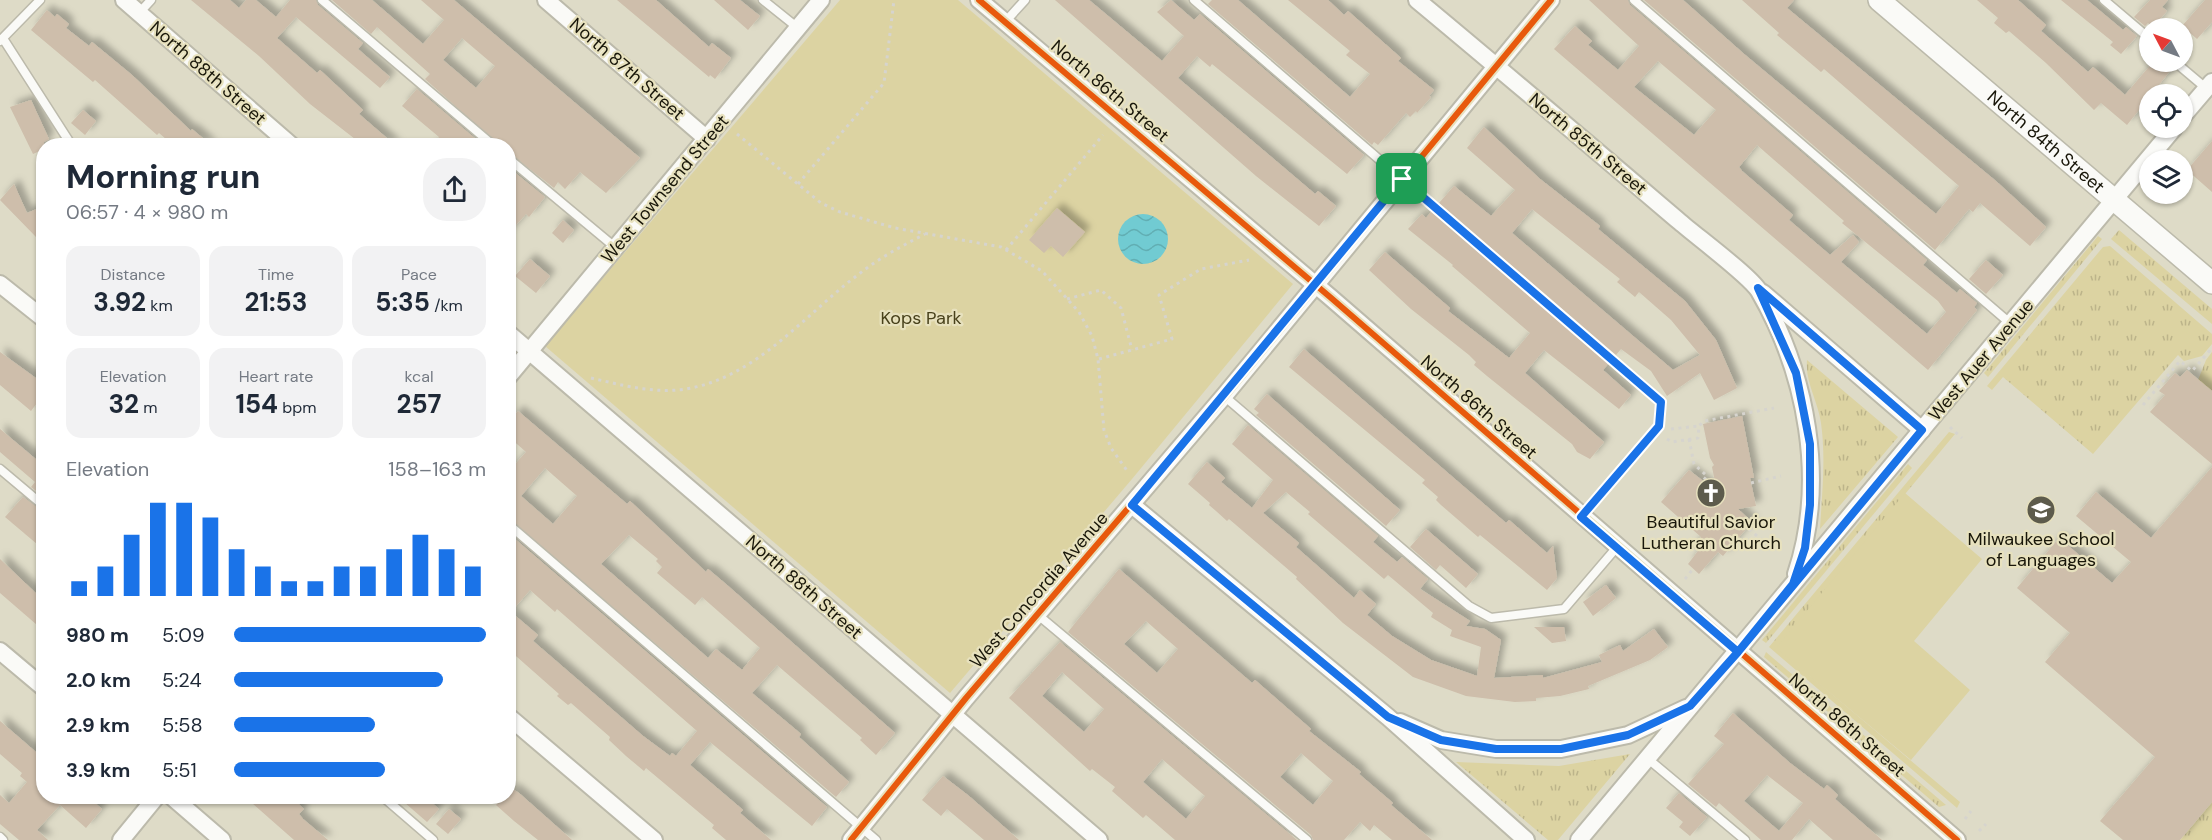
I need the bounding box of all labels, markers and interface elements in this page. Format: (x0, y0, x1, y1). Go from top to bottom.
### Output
street label: North 87th Street (564, 12, 690, 126)
street label: North 88th Street (145, 16, 271, 130)
north arrow (2139, 18, 2193, 72)
map controls (2139, 18, 2193, 204)
street label: North 86th Street (1046, 34, 1174, 148)
button: locate (2139, 84, 2193, 138)
street label: North 84th Street (1982, 85, 2110, 199)
street label: North 85th Street (1524, 88, 1652, 200)
street label: West Townsend Street (596, 110, 734, 268)
button: layers (2139, 150, 2193, 204)
pin (1376, 153, 1427, 204)
text: Morning run (66, 155, 260, 198)
button: share (423, 158, 486, 221)
icon: arrive (1385, 162, 1418, 195)
text: 06:57 · 4 × 980 m (66, 199, 228, 225)
text: Distance (101, 264, 165, 285)
text: Time (258, 264, 294, 285)
text: Pace (401, 264, 437, 285)
text: 3.92 (93, 285, 146, 319)
text: 21:53 (245, 285, 307, 319)
text: 5:35 (375, 285, 430, 319)
street label: West Auer Avenue (1923, 294, 2039, 426)
text: km (146, 295, 173, 316)
text: /km (430, 295, 463, 316)
park label: Kops Park (880, 306, 962, 330)
street label: North 86th Street (1415, 350, 1543, 464)
text: Elevation (100, 366, 166, 387)
text: Heart rate (239, 366, 313, 387)
text: kcal (405, 366, 433, 387)
text: 32 (108, 387, 139, 421)
text: 154 (235, 387, 278, 421)
text: 257 (397, 387, 441, 421)
text: m (139, 397, 158, 418)
text: bpm (278, 397, 317, 418)
text: Elevation (66, 456, 149, 482)
text: 158–163 m (388, 456, 486, 482)
church icon: Beautiful Savior Lutheran Church (1695, 477, 1727, 509)
school or university icon: Milwaukee School of Languages (2025, 494, 2057, 526)
street label: West Concordia Avenue (964, 507, 1114, 673)
place label: Beautiful Savior Lutheran Church (1641, 510, 1781, 555)
place label: Milwaukee School of Languages (1967, 527, 2115, 572)
street label: North 88th Street (741, 530, 867, 644)
text: 980 m (66, 622, 129, 648)
text: 5:09 (162, 622, 204, 648)
text: 2.0 km (66, 667, 131, 693)
text: 5:24 (162, 667, 202, 693)
street label: North 86th Street (1783, 668, 1911, 782)
text: 2.9 km (66, 712, 130, 738)
text: 5:58 (162, 712, 203, 738)
text: 3.9 km (66, 757, 130, 783)
text: 5:51 (162, 757, 197, 783)

